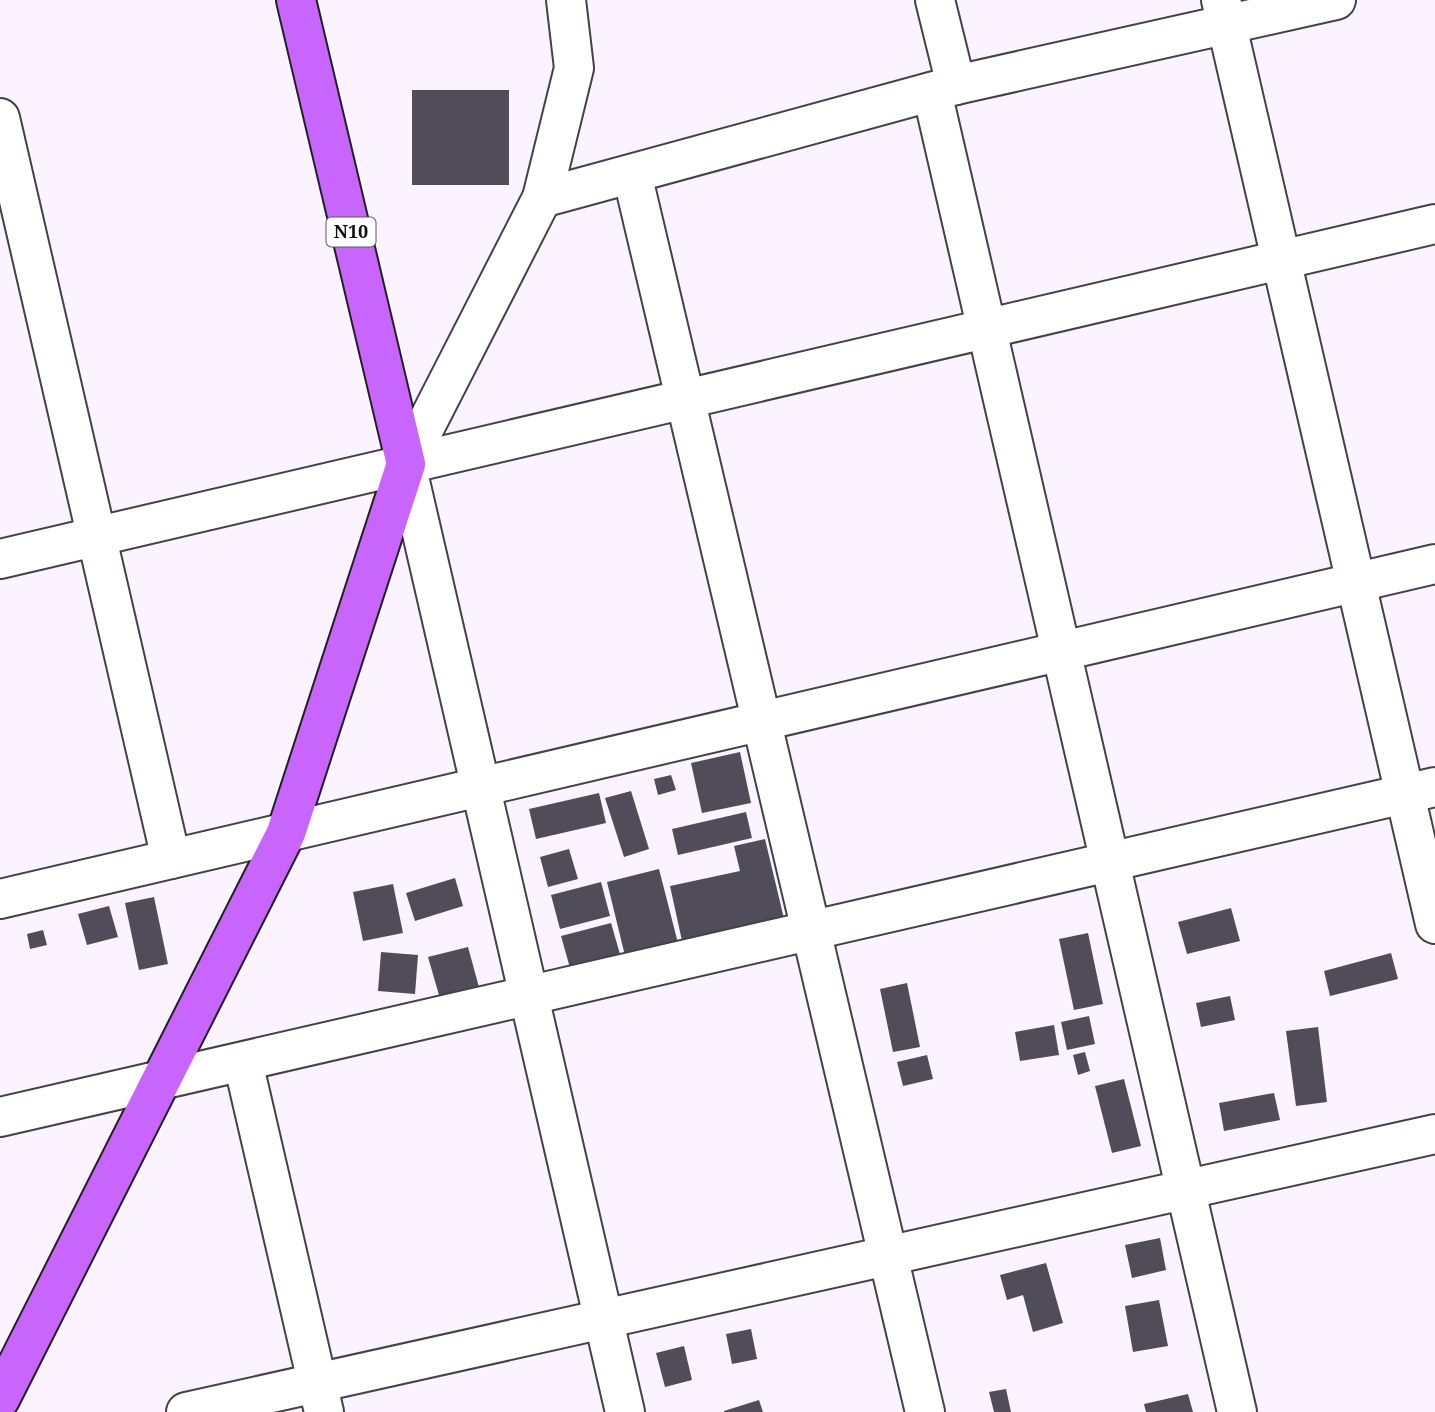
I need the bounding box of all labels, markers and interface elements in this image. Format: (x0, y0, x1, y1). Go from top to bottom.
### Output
road number: N10 (326, 218, 376, 246)

